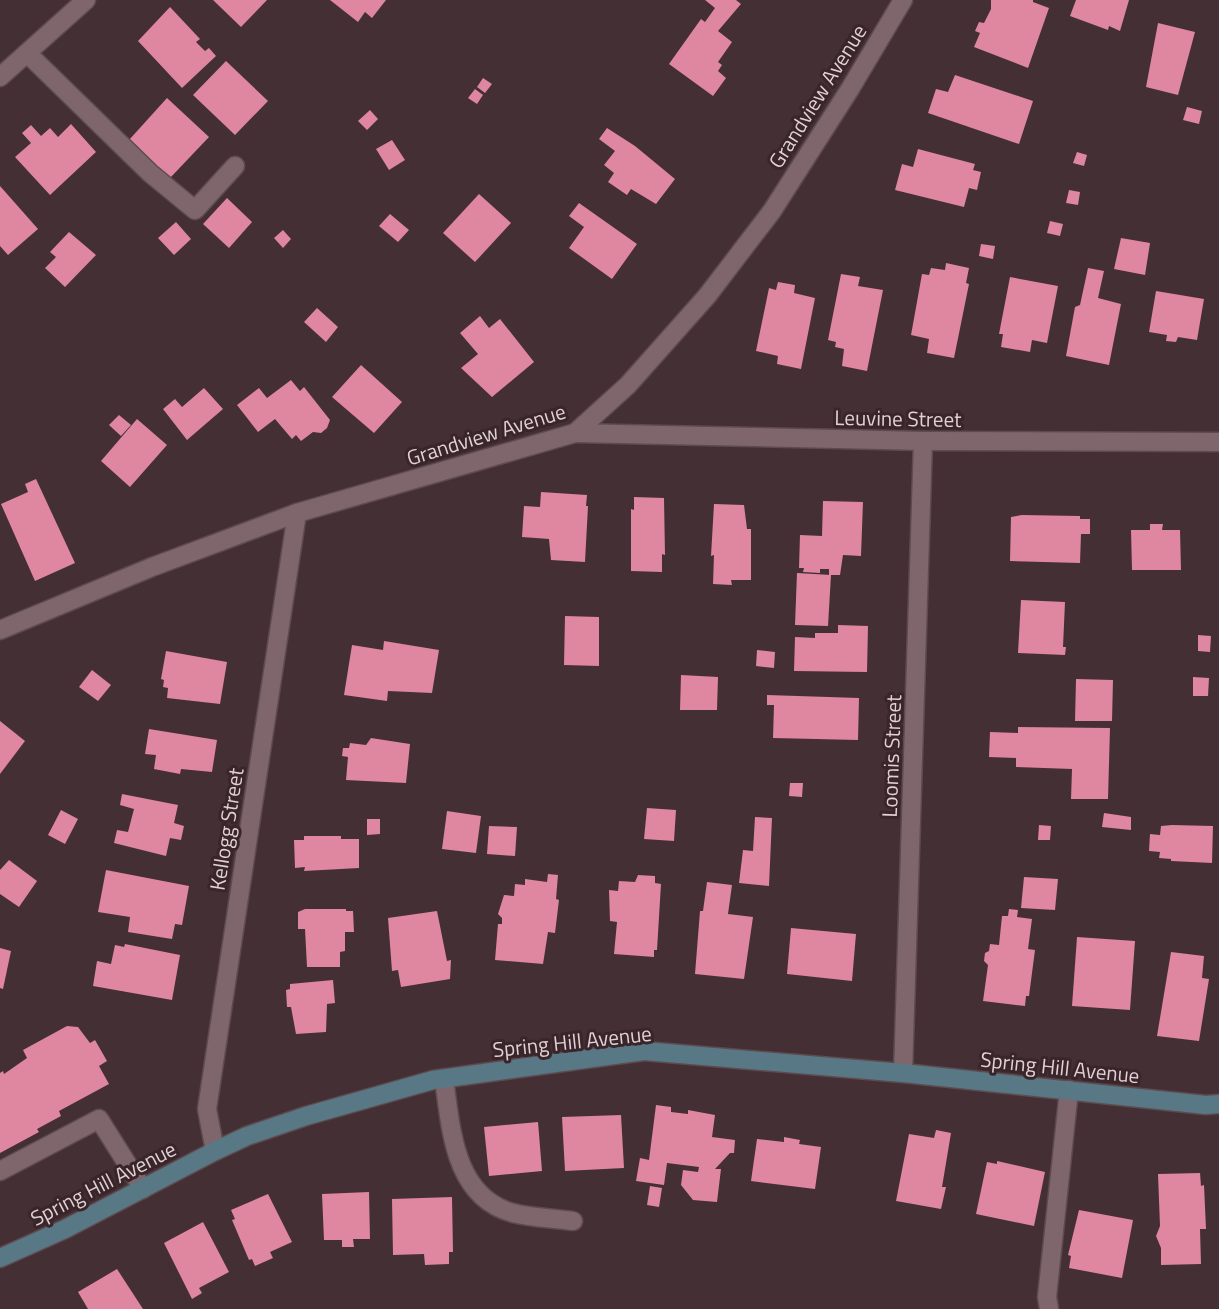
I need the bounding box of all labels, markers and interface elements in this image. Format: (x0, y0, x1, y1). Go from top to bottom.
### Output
street label: Grandview Avenue (760, 18, 874, 174)
street label: Grandview Avenue (403, 395, 569, 473)
street label: Leuvine Street (834, 401, 962, 435)
street label: Loomis Street (873, 693, 909, 818)
street label: Kellogg Street (201, 765, 252, 892)
street label: Spring Hill Avenue (491, 1017, 653, 1065)
street label: Spring Hill Avenue (979, 1043, 1141, 1091)
street label: Spring Hill Avenue (25, 1132, 181, 1234)

